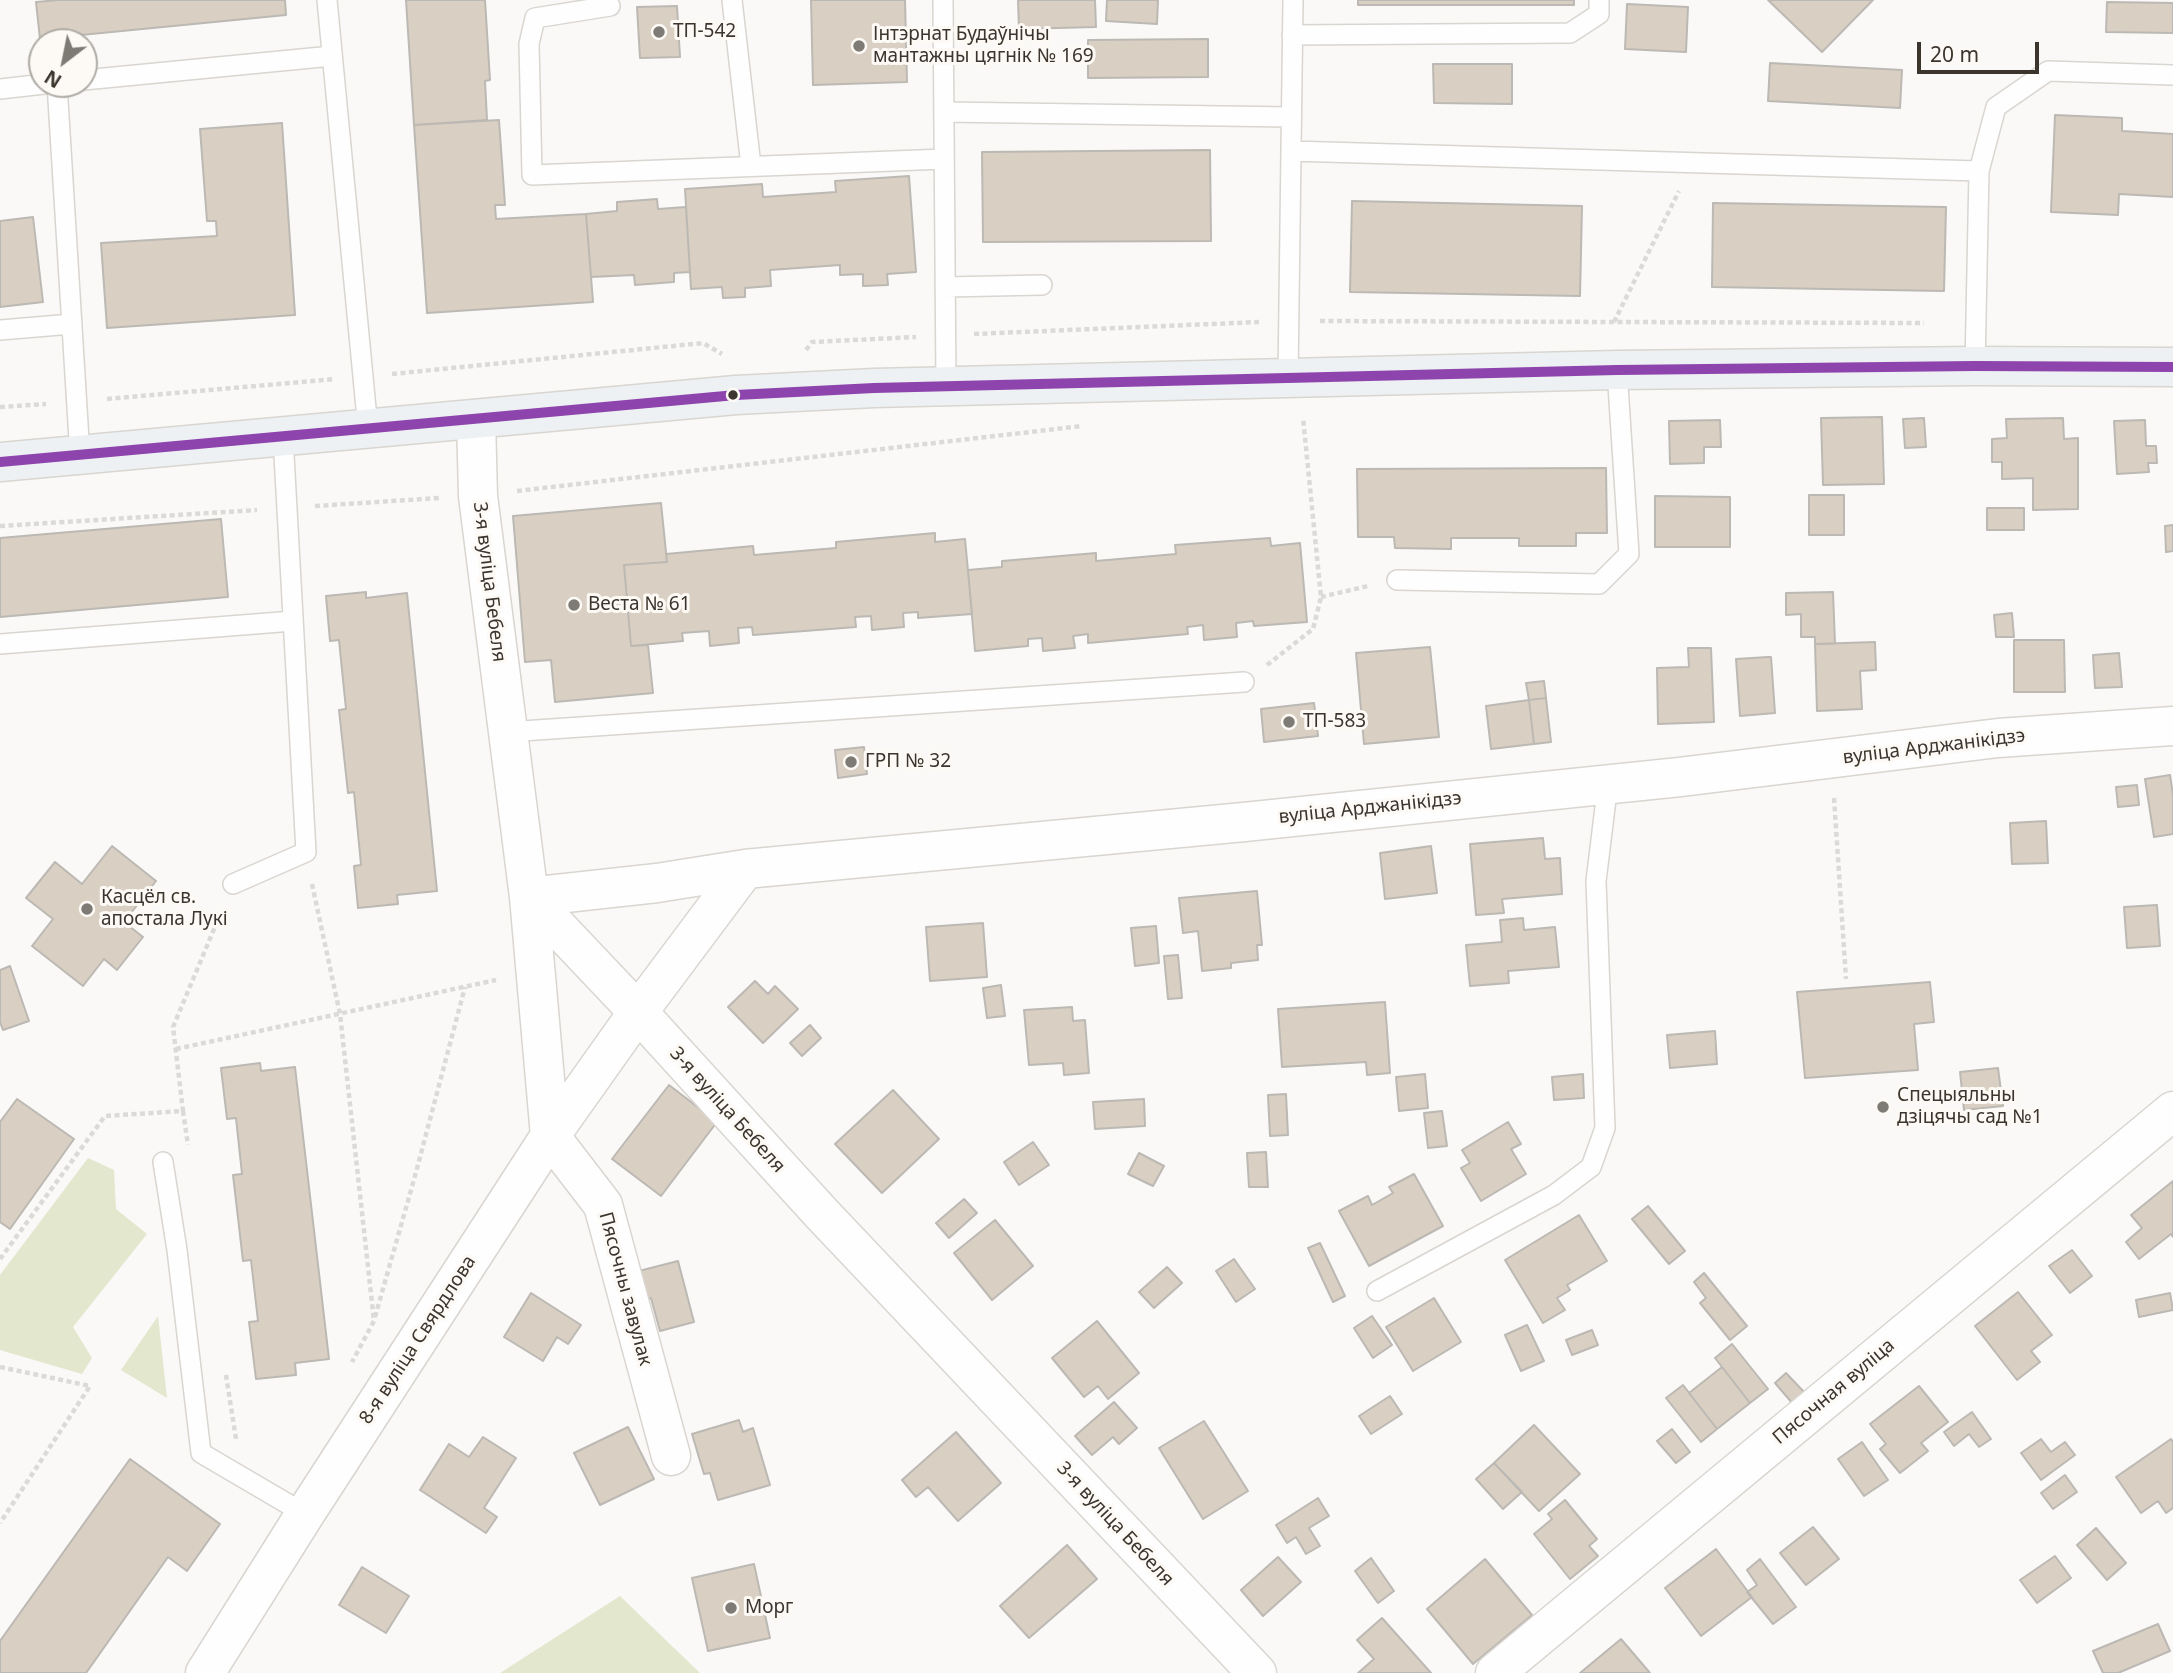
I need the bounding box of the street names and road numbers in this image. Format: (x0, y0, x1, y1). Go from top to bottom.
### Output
street label: 3-я вуліца Бебеля (468, 501, 510, 663)
street label: вуліца Арджанікідзэ (1841, 724, 2027, 770)
street label: вуліца Арджанікідзэ (1277, 787, 1463, 829)
street label: 3-я вуліца Бебеля (665, 1042, 789, 1178)
street label: Пясочны завулак (594, 1210, 656, 1368)
street label: 8-я вуліца Свярдлова (355, 1251, 481, 1429)
street label: Пясочная вуліца (1768, 1334, 1900, 1450)
street label: 3-я вуліца Бебеля (1052, 1457, 1178, 1591)

